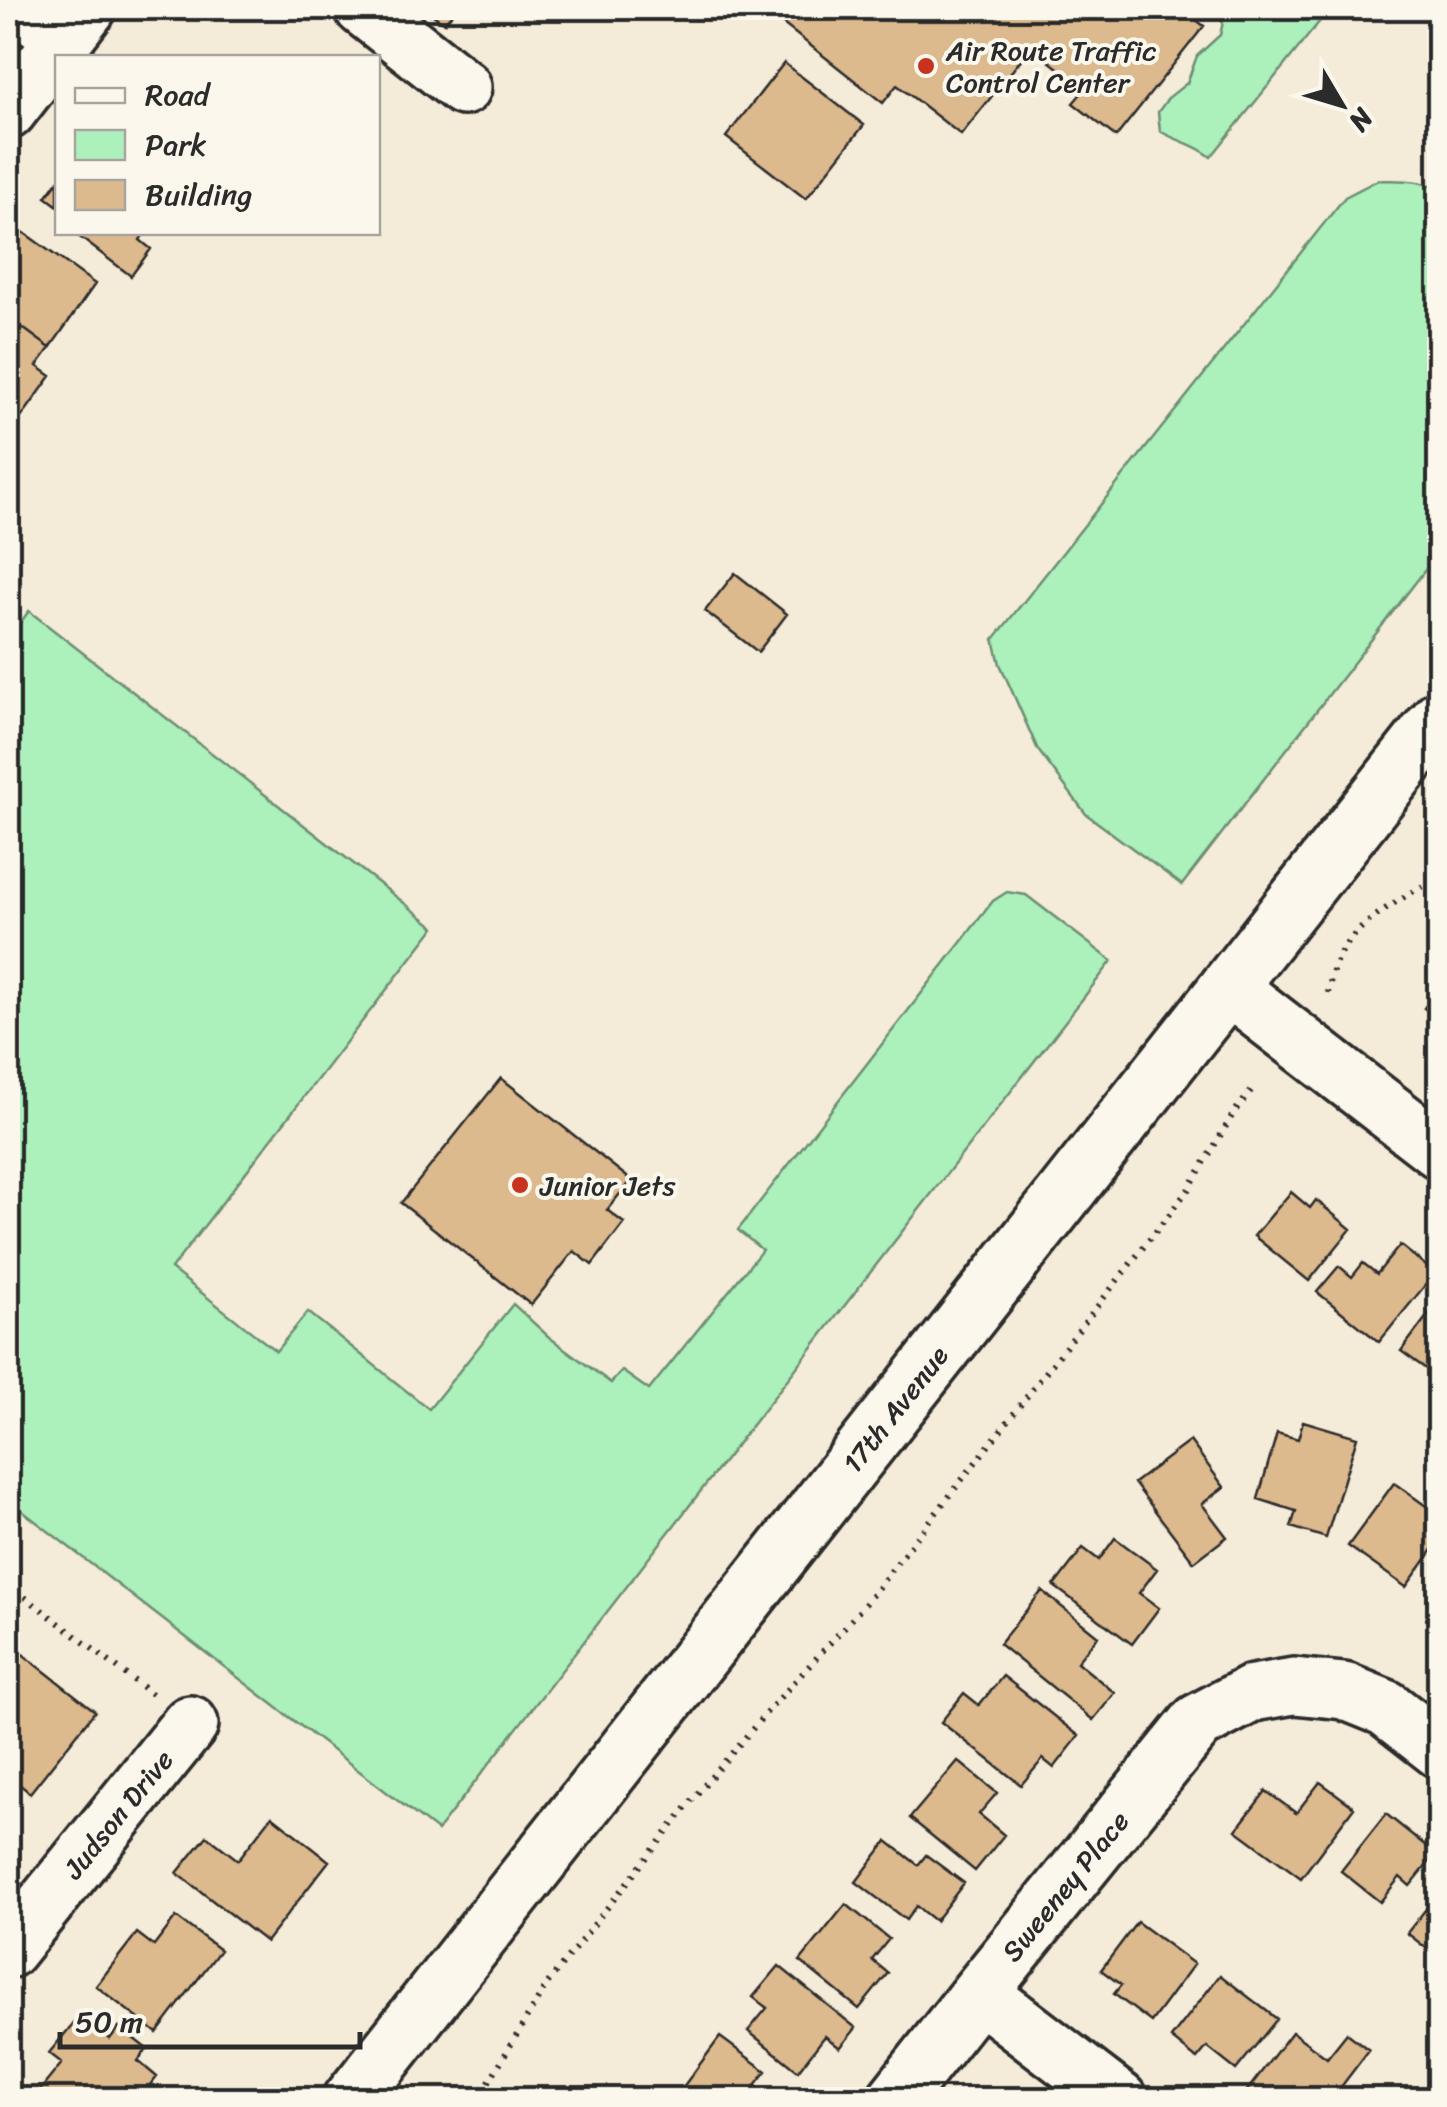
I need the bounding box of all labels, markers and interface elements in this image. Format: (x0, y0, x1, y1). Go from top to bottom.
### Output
place label: Air Route Traffic Control Center (945, 26, 1156, 107)
legend (55, 55, 380, 235)
marker: Air Route Traffic Control Center (915, 55, 937, 77)
north arrow (1292, 55, 1392, 155)
text: Road (145, 68, 212, 122)
text: N (1336, 97, 1387, 143)
text: Park (145, 118, 207, 172)
text: Building (145, 168, 252, 222)
place label: Junior Jets (539, 1161, 675, 1210)
marker: Junior Jets (509, 1174, 531, 1196)
street label: 17th Avenue (829, 1335, 961, 1484)
street label: Judson Drive (50, 1738, 186, 1891)
street label: Sweeney Place (989, 1800, 1142, 1973)
scale bar (60, 1987, 360, 2049)
text: 50 m (75, 1995, 143, 2049)

